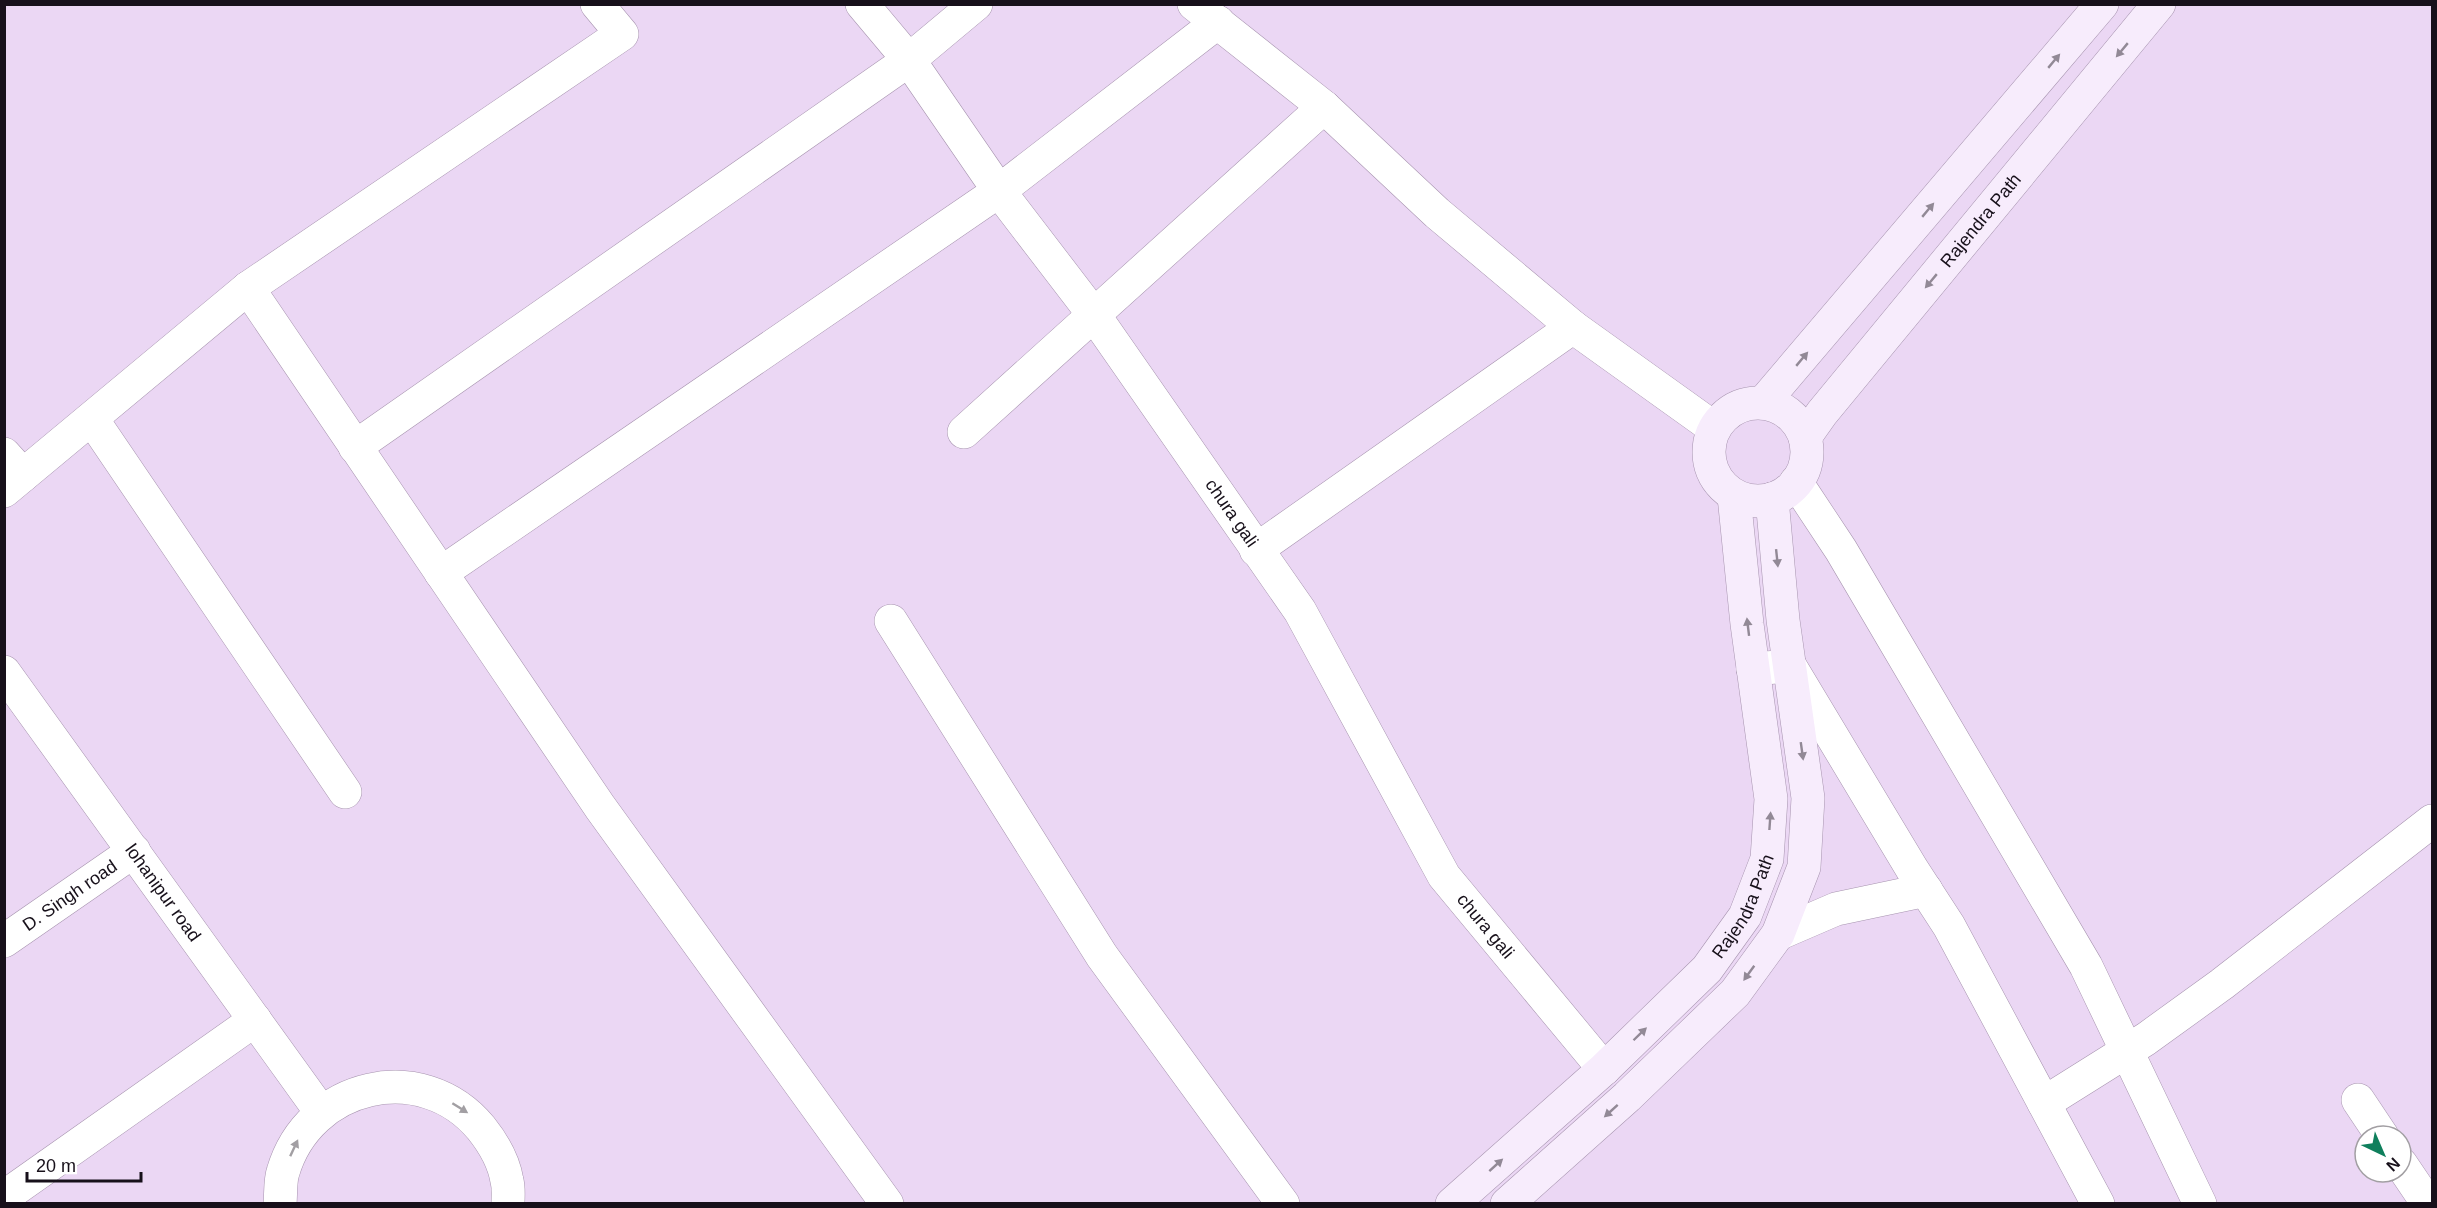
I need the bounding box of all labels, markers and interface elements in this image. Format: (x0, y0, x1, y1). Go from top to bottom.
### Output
one-way arrow (2116, 42, 2129, 57)
one-way arrow (2047, 54, 2060, 69)
street label: Rajendra Path (1936, 170, 2025, 271)
one-way arrow (1921, 203, 1934, 218)
one-way arrow (1925, 273, 1938, 288)
one-way arrow (1795, 352, 1808, 367)
street label: chura gali (1201, 475, 1262, 551)
one-way arrow (1772, 548, 1782, 567)
one-way arrow (1743, 618, 1752, 637)
one-way arrow (1797, 742, 1806, 761)
one-way arrow (1765, 811, 1775, 830)
street label: lohanipur road (121, 840, 205, 945)
street label: Rajendra Path (1708, 851, 1778, 962)
street label: D. Singh road (19, 856, 121, 935)
street label: chura gali (1453, 890, 1518, 962)
one-way arrow (1743, 965, 1755, 981)
one-way arrow (1633, 1027, 1647, 1041)
one-way arrow (452, 1103, 468, 1114)
one-way arrow (1604, 1104, 1619, 1118)
north arrow (2353, 1124, 2413, 1184)
one-way arrow (289, 1139, 298, 1156)
scale bar (27, 1145, 141, 1183)
text: N (2383, 1154, 2403, 1175)
text: 20 m (36, 1156, 76, 1176)
one-way arrow (1488, 1159, 1503, 1172)

